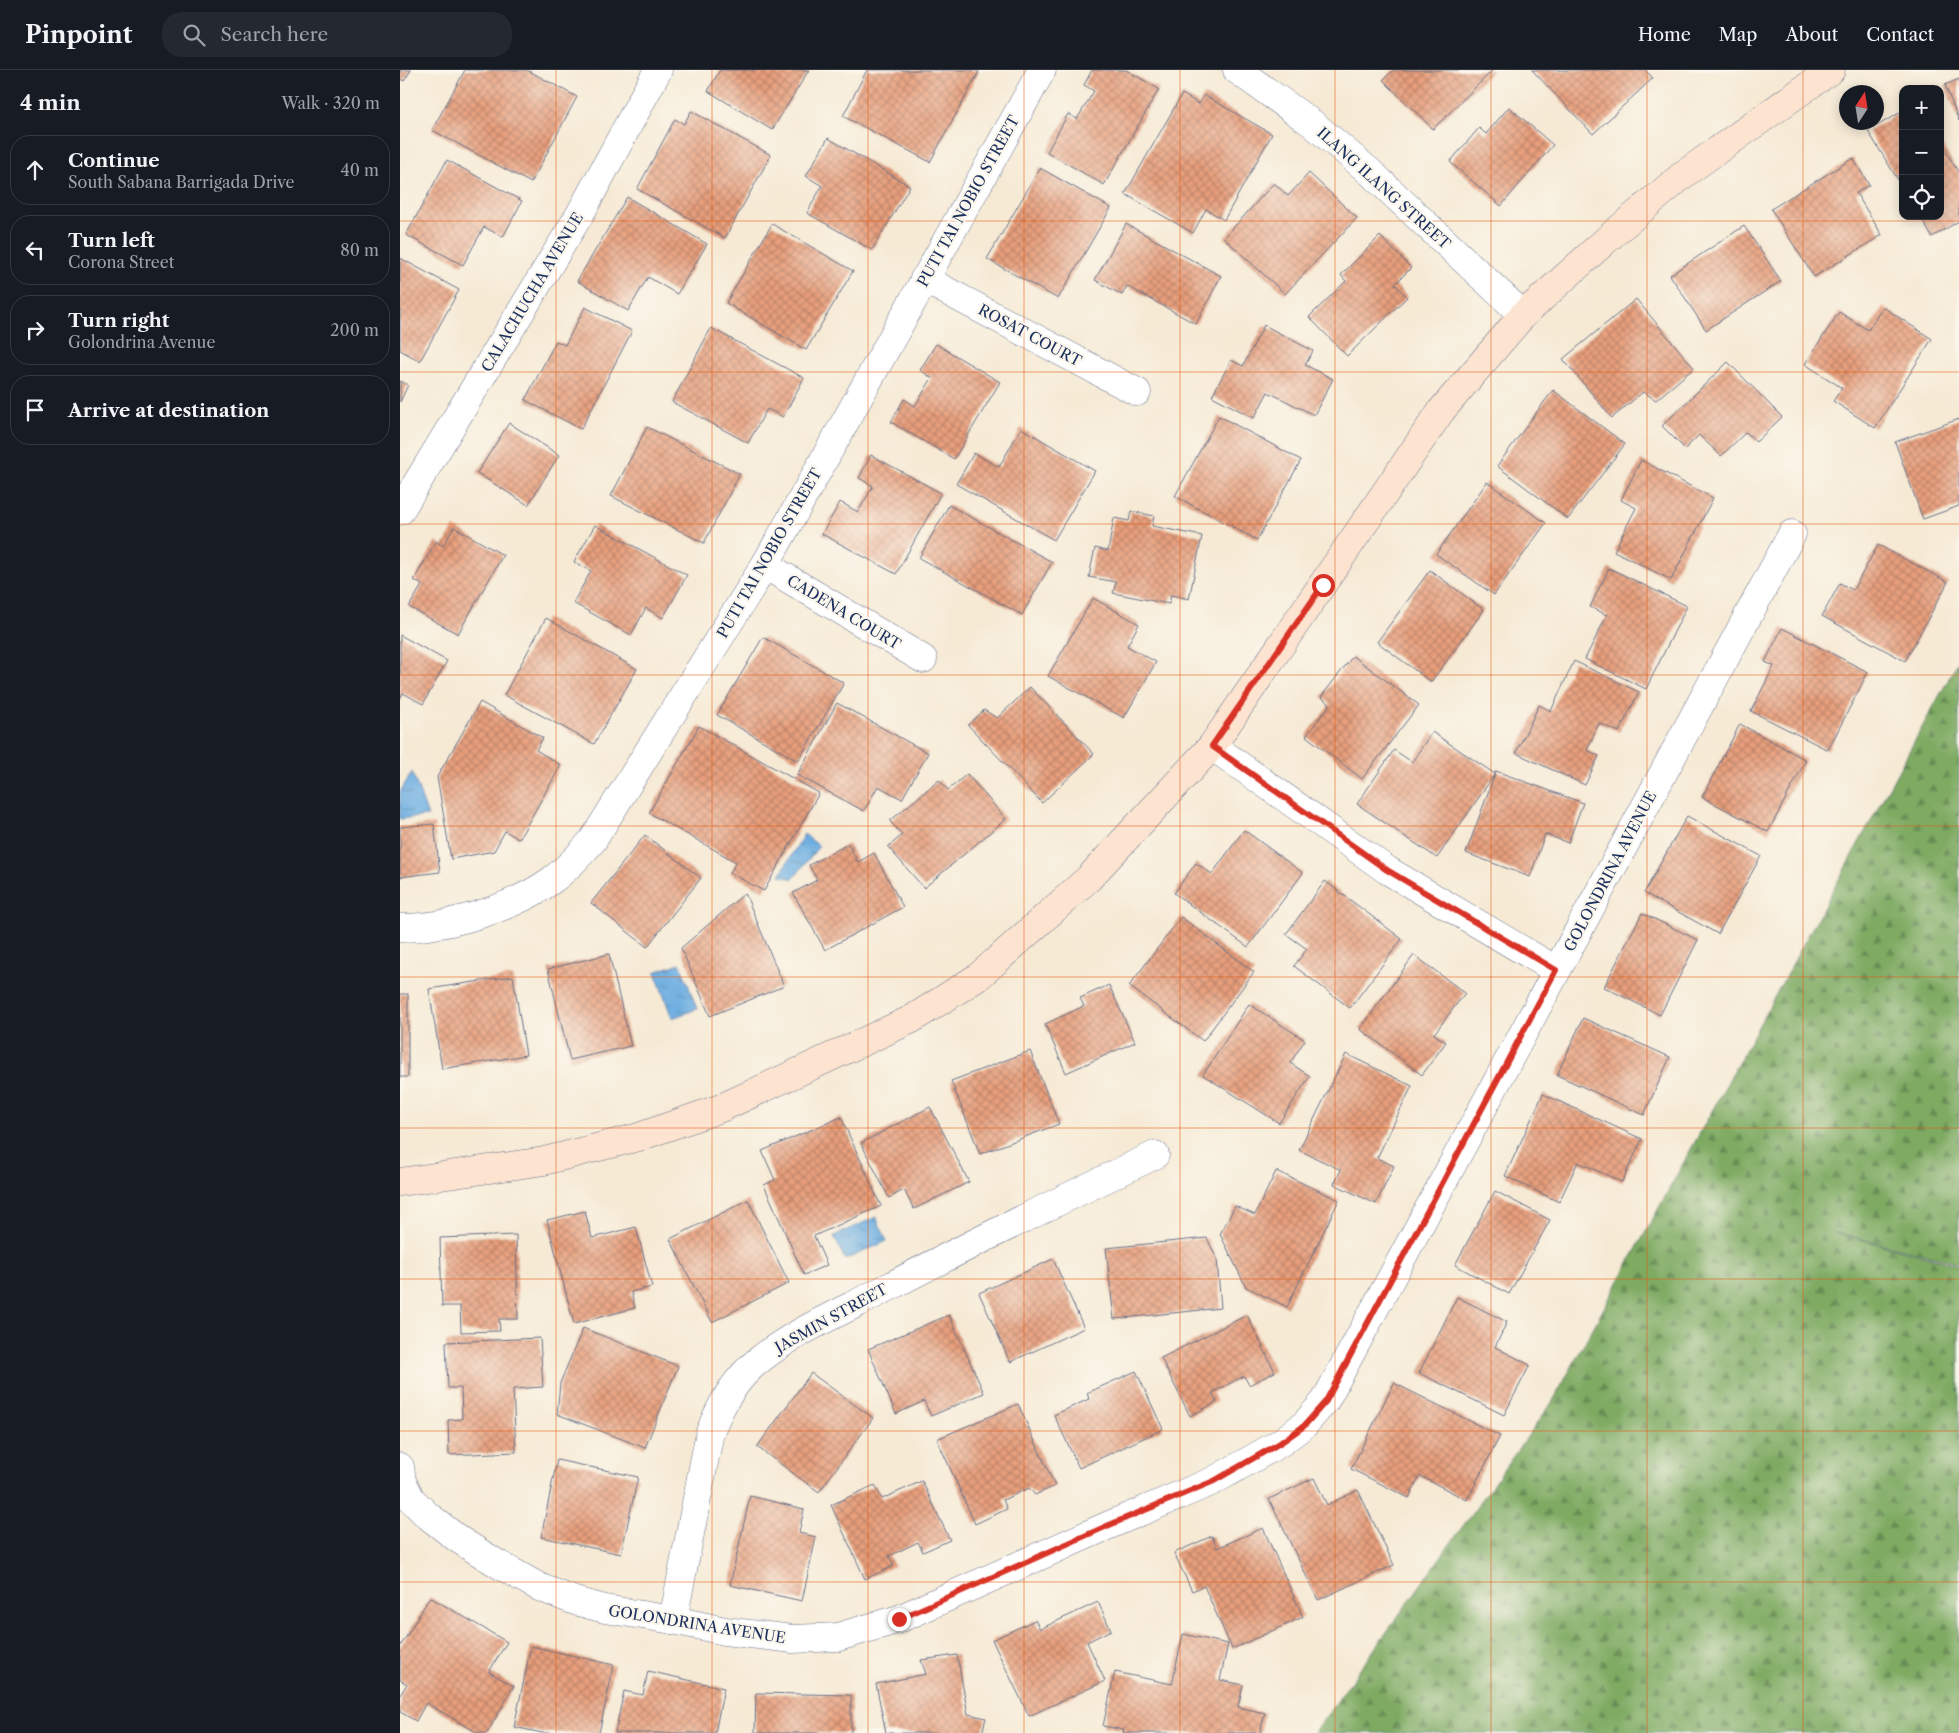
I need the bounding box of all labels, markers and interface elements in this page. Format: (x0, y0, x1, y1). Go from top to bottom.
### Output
search box (162, 12, 512, 57)
text: Pinpoint (25, 20, 132, 49)
icon: search (180, 21, 208, 49)
text: Search here (220, 23, 328, 46)
text: Home (1638, 24, 1691, 46)
text: Map (1719, 24, 1757, 46)
text: About (1785, 24, 1838, 46)
text: Contact (1866, 24, 1934, 46)
north arrow (1839, 85, 1884, 130)
map controls (1899, 85, 1944, 220)
button: + (1899, 85, 1944, 130)
text: 4 min (20, 90, 81, 115)
text: Walk · 320 m (281, 93, 380, 113)
street label: PUTI TAI NOBIO STREET (913, 111, 1023, 290)
street label: ILANG ILANG STREET (1313, 123, 1455, 253)
button: − (1899, 130, 1944, 175)
text: Continue (68, 149, 160, 172)
icon: ahead (21, 156, 49, 184)
text: 40 m (340, 160, 379, 180)
text: South Sabana Barrigada Drive (68, 172, 294, 192)
button: locate (1899, 175, 1944, 220)
street label: CALACHUCHA AVENUE (477, 209, 587, 375)
text: Turn left (68, 229, 155, 252)
icon: left (21, 236, 49, 264)
text: 80 m (340, 240, 379, 260)
text: Corona Street (68, 252, 174, 272)
street label: ROSAT COURT (975, 300, 1086, 371)
text: Turn right (68, 309, 169, 332)
icon: right (21, 316, 49, 344)
text: 200 m (330, 320, 379, 340)
text: Golondrina Avenue (68, 332, 215, 352)
icon: arrive (21, 396, 49, 424)
text: Arrive at destination (68, 399, 269, 422)
street label: PUTI TAI NOBIO STREET (713, 464, 826, 641)
street label: CADENA COURT (784, 571, 905, 654)
route start (1312, 574, 1335, 597)
street label: GOLONDRINA AVENUE (1560, 787, 1660, 955)
street label: JASMIN STREET (770, 1279, 891, 1358)
street label: GOLONDRINA AVENUE (607, 1601, 787, 1647)
route end (888, 1608, 911, 1631)

